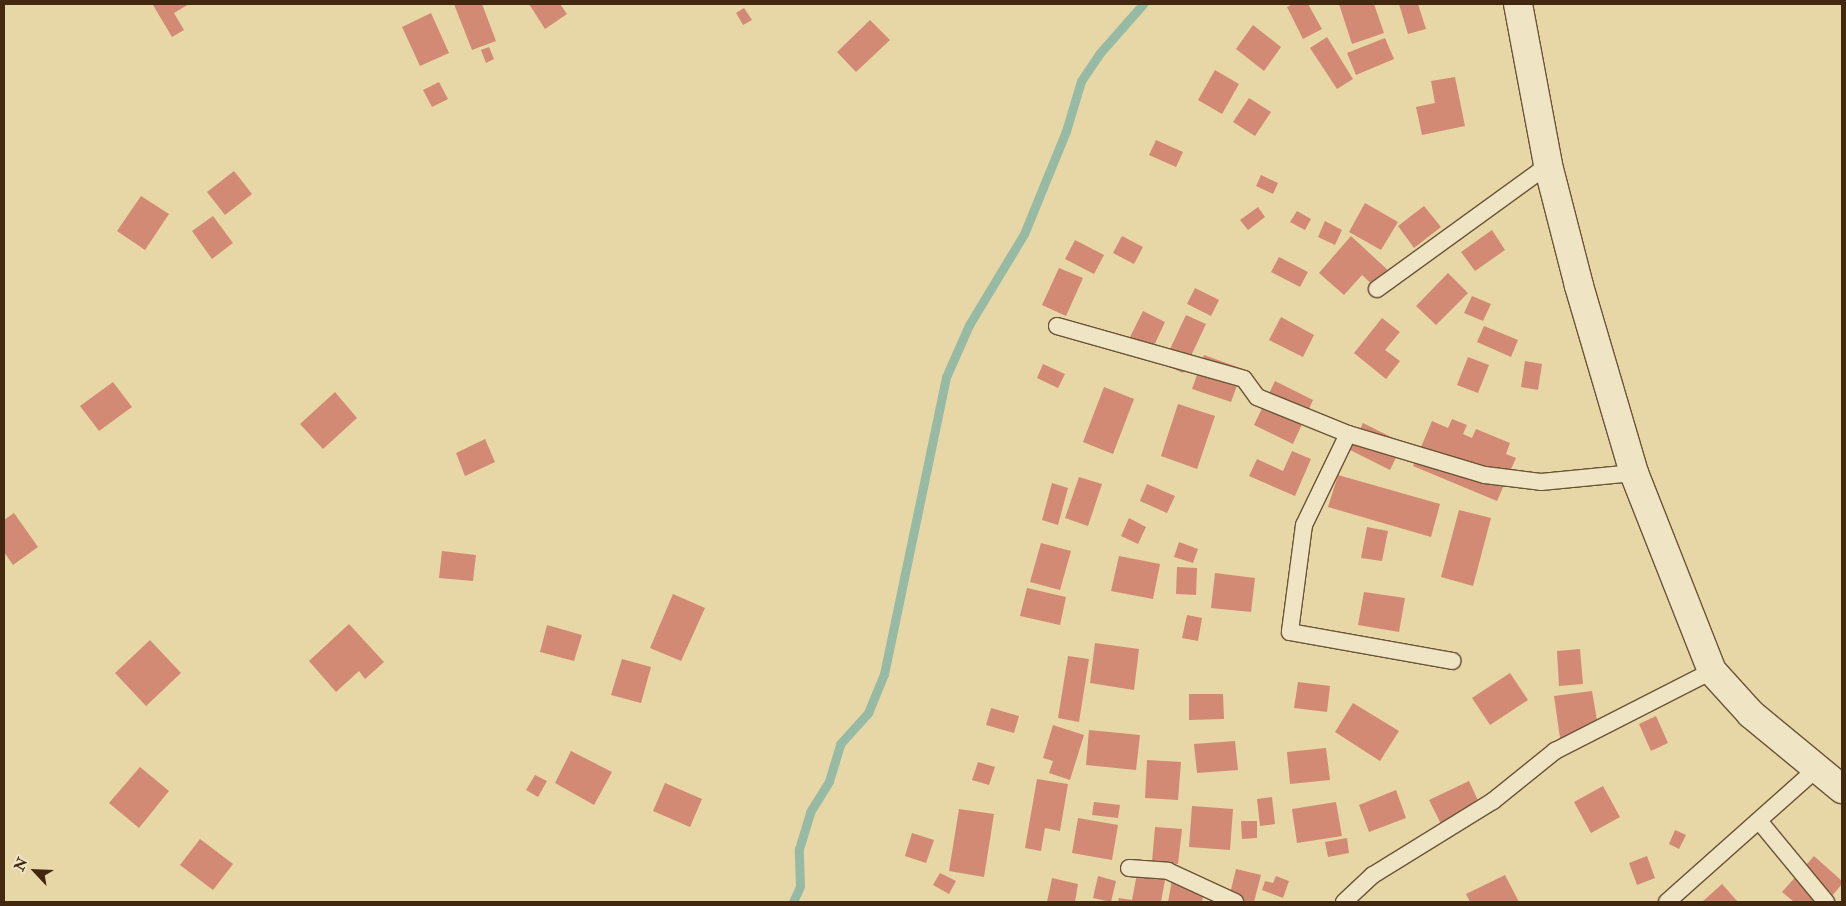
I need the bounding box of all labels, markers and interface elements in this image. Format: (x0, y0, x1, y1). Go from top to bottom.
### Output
north arrow (10, 846, 60, 896)
text: N (11, 855, 31, 874)

